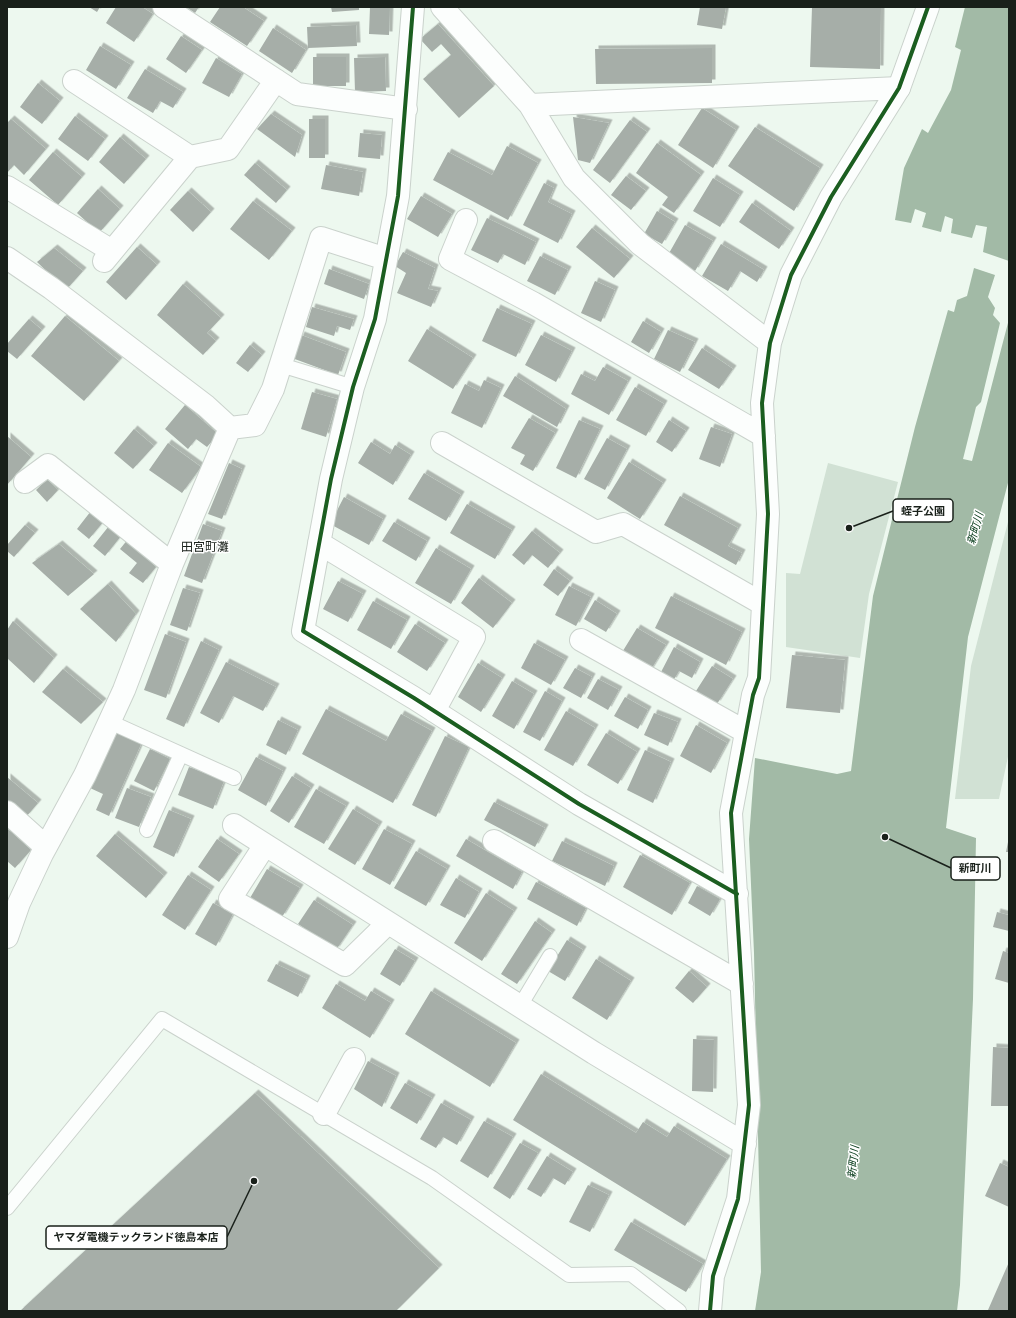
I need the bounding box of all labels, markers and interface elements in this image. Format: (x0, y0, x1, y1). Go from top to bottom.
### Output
callout: 蛭子公園 (893, 499, 953, 522)
text: 蛭子公園 (901, 502, 945, 518)
water label: 新町川 (962, 509, 987, 546)
district label: 田宮町灘 (181, 537, 229, 555)
callout: 新町川 (951, 857, 1000, 880)
text: 新町川 (959, 859, 992, 875)
water label: 新町川 (842, 1144, 862, 1179)
callout: ヤマダ電機テックランド徳島本店 (46, 1226, 227, 1249)
text: ヤマダ電機テックランド徳島本店 (54, 1228, 219, 1244)

